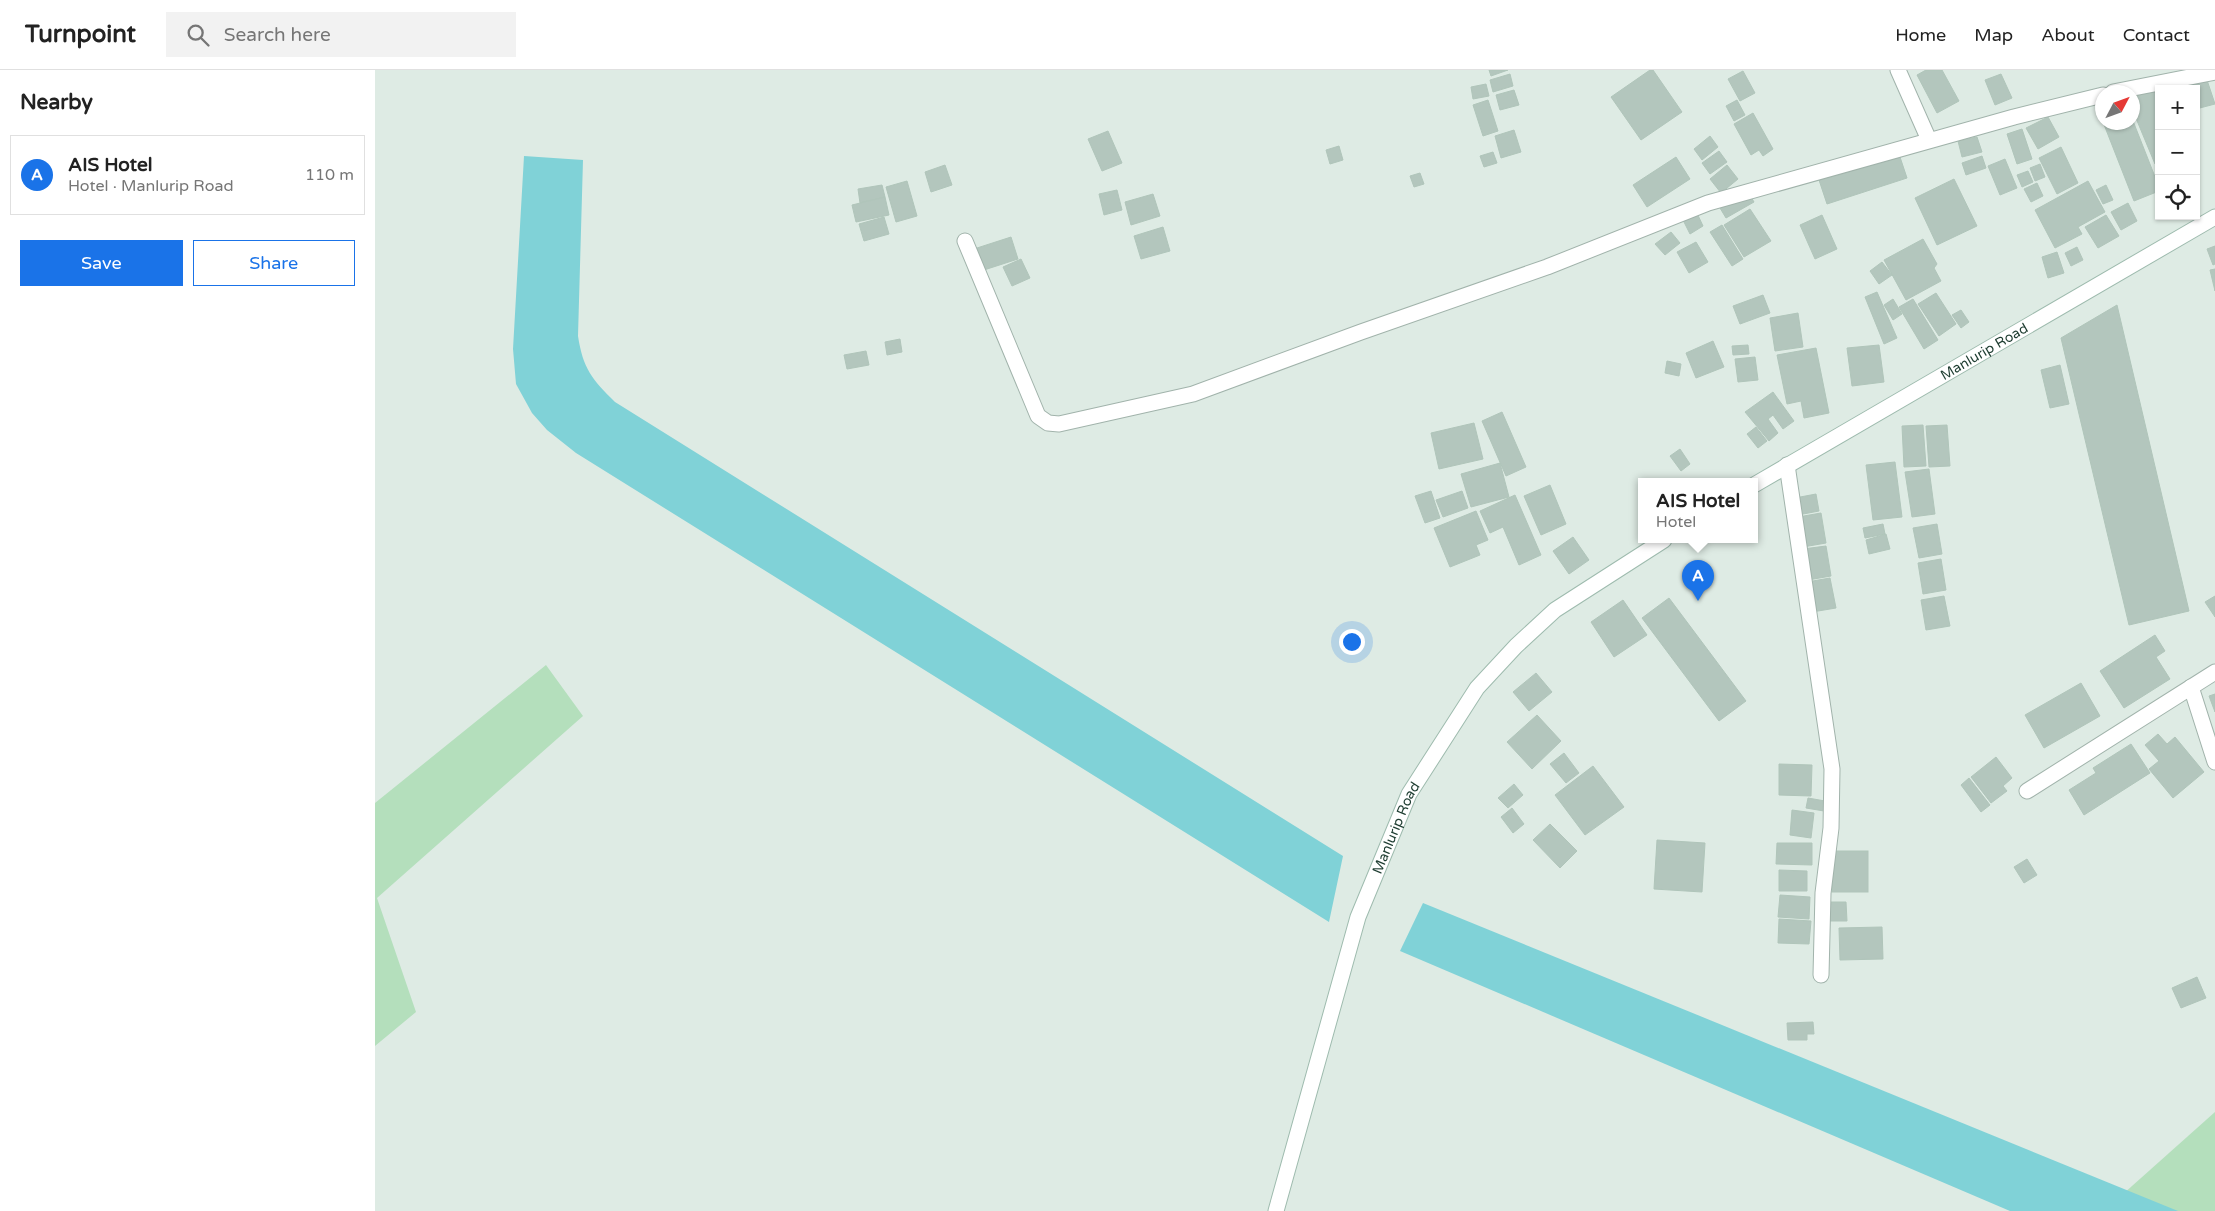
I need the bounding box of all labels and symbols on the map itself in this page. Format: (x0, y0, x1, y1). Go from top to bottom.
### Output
north arrow (2095, 85, 2140, 130)
street label: Manlurip Road (1937, 320, 2031, 384)
pin: A (1682, 560, 1714, 601)
your location (1339, 629, 1365, 655)
street label: Manlurip Road (1369, 779, 1424, 877)

